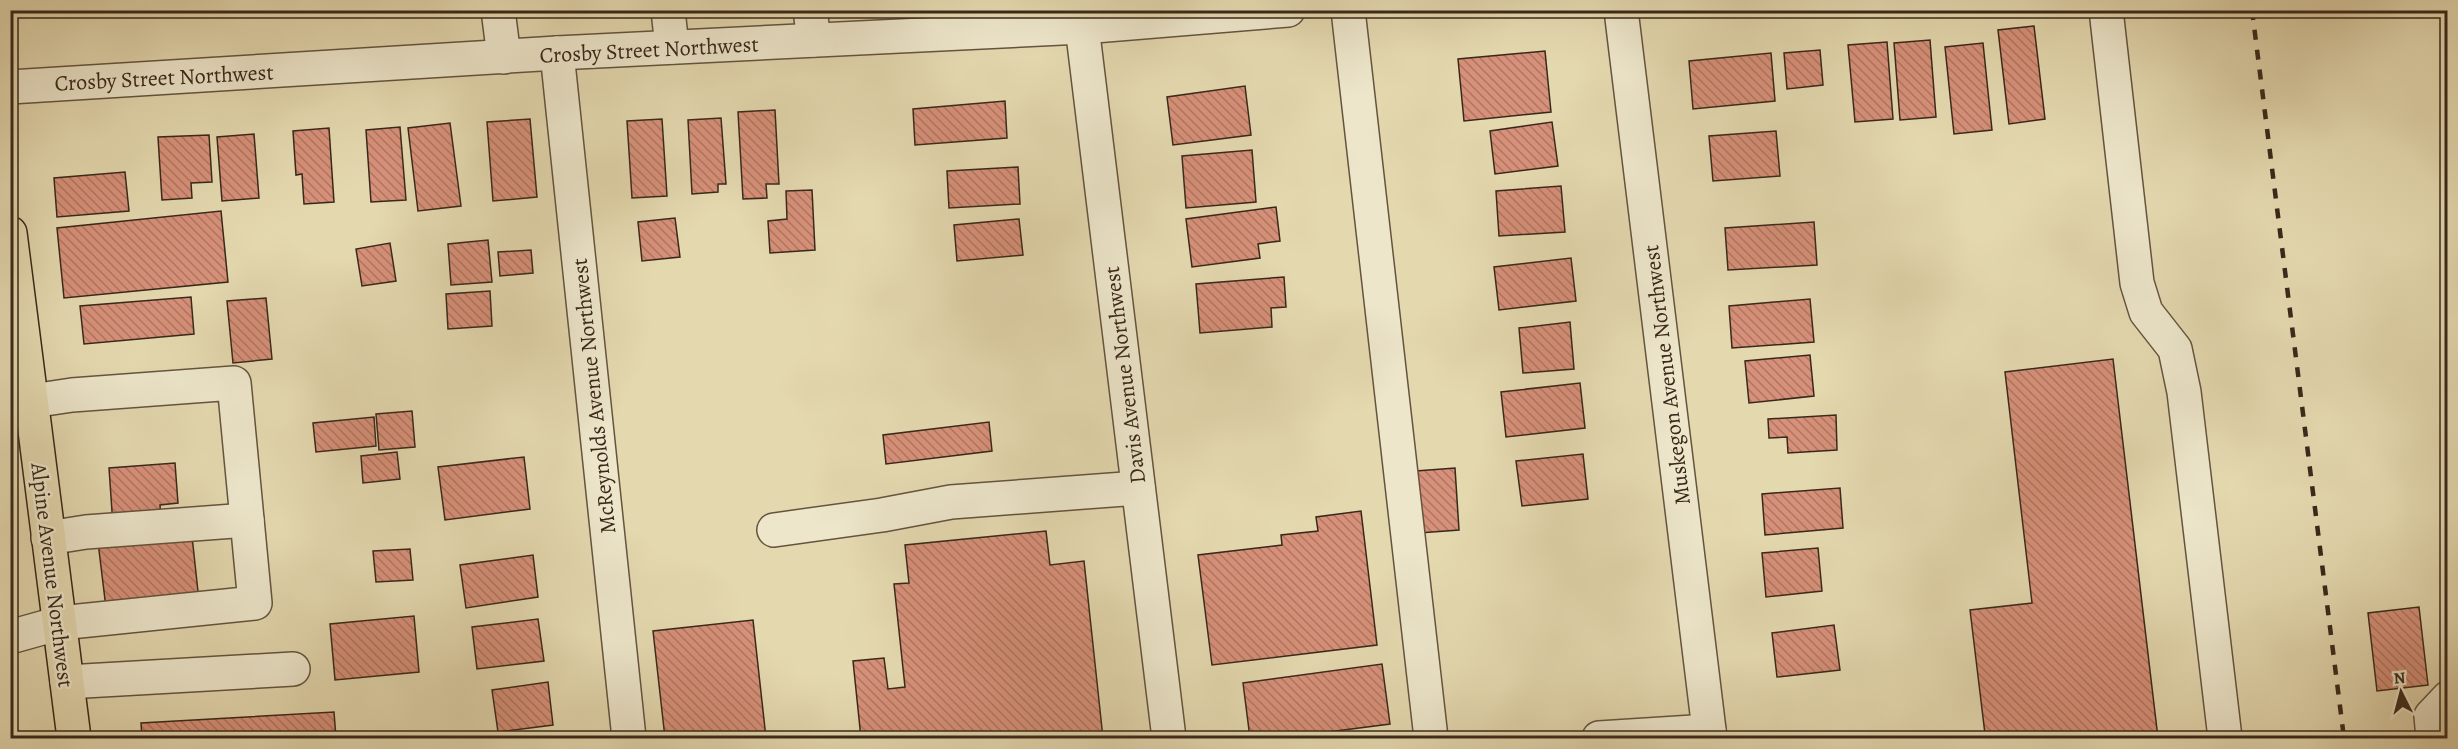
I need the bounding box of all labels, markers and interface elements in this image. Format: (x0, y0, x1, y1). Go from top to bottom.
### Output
street label: Crosby Street Northwest (539, 29, 759, 71)
street label: Crosby Street Northwest (54, 57, 274, 99)
street label: Muskegon Avenue Northwest (1636, 243, 1698, 507)
street label: McReynolds Avenue Northwest (565, 257, 623, 535)
street label: Davis Avenue Northwest (1097, 264, 1153, 485)
street label: Alpine Avenue Northwest (23, 460, 81, 689)
north arrow (2371, 662, 2431, 722)
text: N (2393, 666, 2407, 690)

